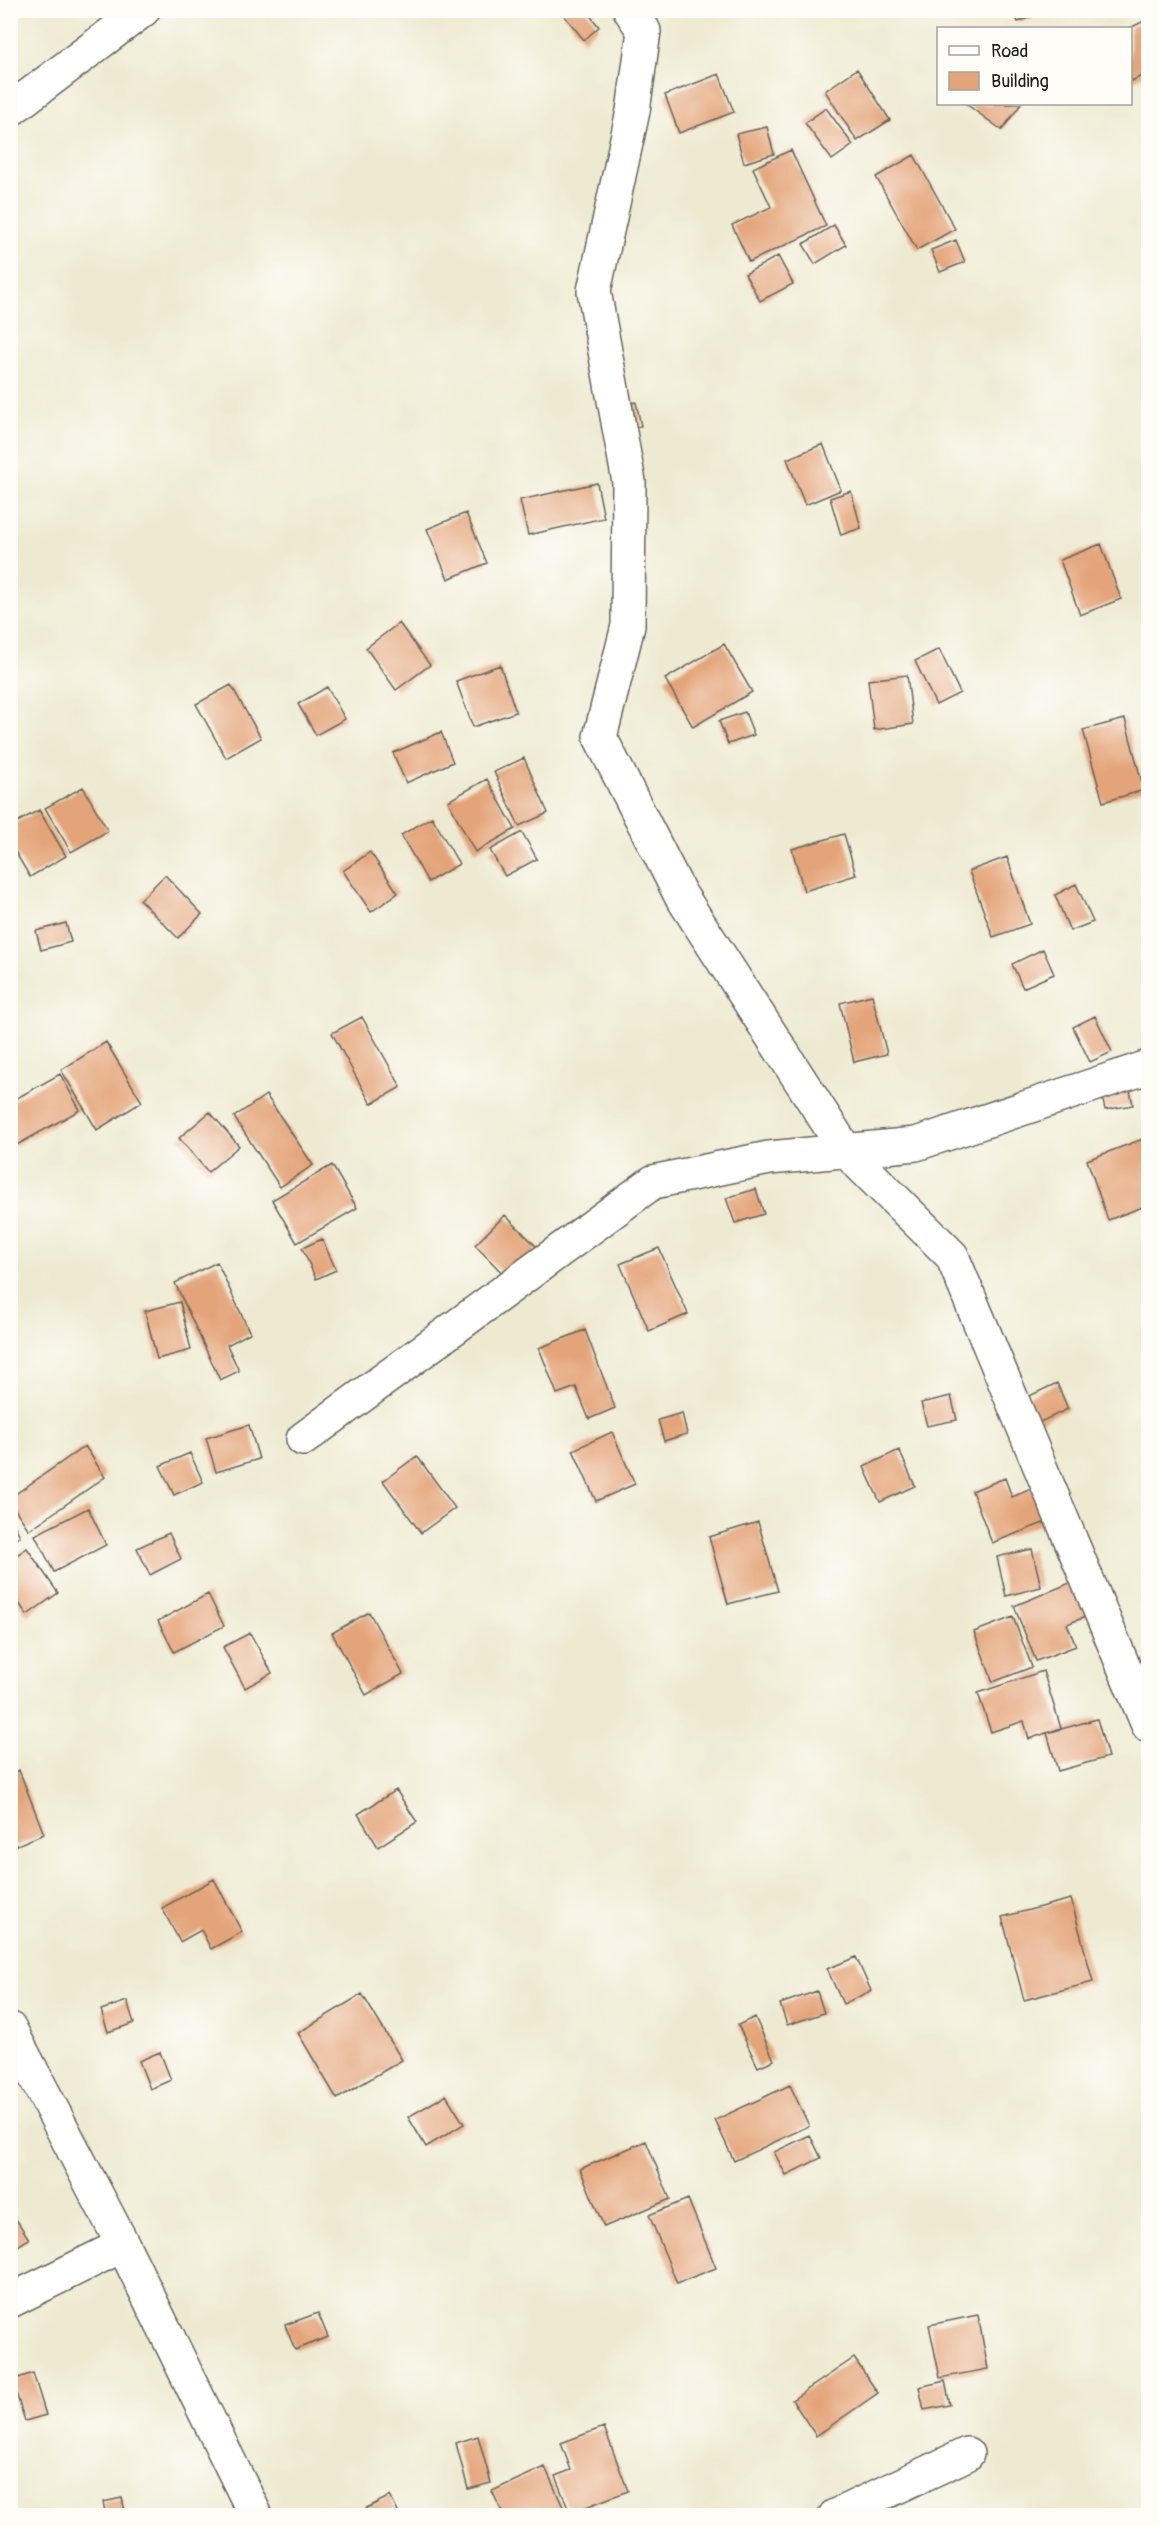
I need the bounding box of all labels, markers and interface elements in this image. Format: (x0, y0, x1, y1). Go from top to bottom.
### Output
legend (937, 27, 1132, 105)
text: Road (991, 40, 1028, 63)
text: Building (991, 70, 1049, 93)

